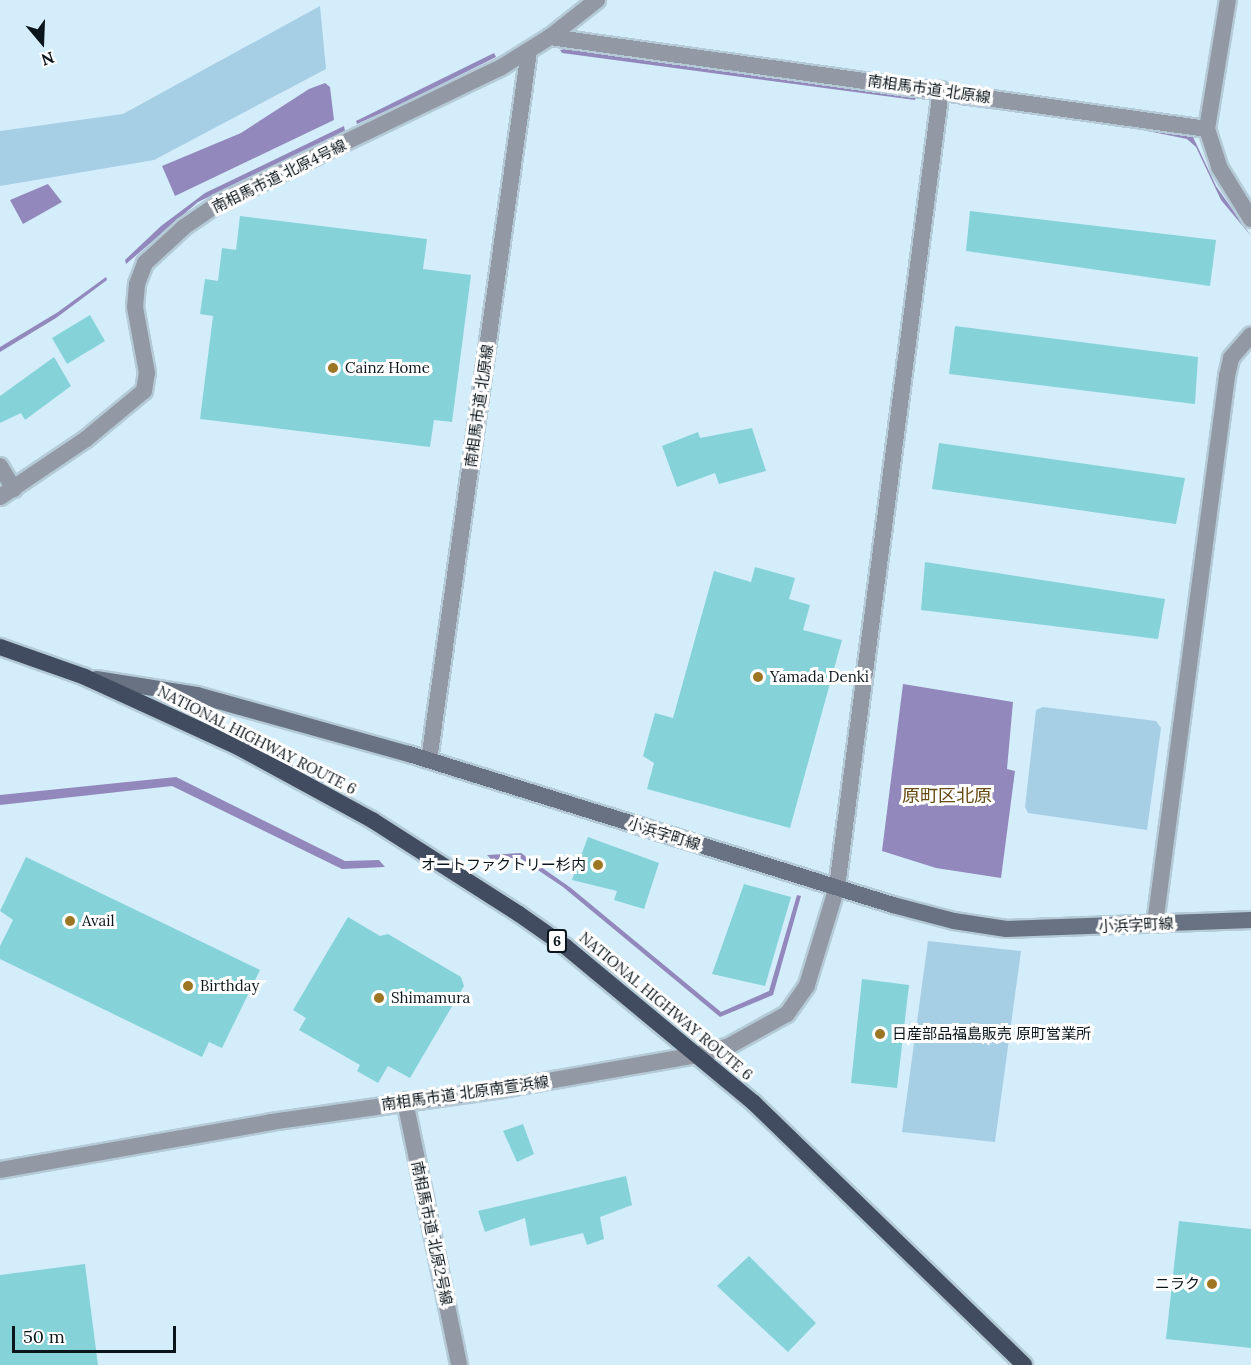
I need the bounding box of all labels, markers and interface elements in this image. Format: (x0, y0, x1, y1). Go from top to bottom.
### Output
north arrow (12, 12, 72, 72)
text: N (39, 48, 57, 70)
street label: 南相馬市道 北原線 (866, 71, 992, 107)
street label: 南相馬市道 北原4号線 (209, 136, 349, 216)
street label: 南相馬市道 北原線 (461, 343, 497, 469)
place label: Cainz Home (345, 359, 430, 377)
marker: Cainz Home (326, 361, 340, 375)
place label: Yamada Denki (770, 668, 869, 686)
marker: Yamada Denki (751, 670, 765, 684)
street label: NATIONAL HIGHWAY ROUTE 6 (155, 682, 359, 798)
district label: 原町区北原 (902, 785, 992, 807)
street label: 小浜字町線 (626, 814, 702, 854)
place label: オートファクトリー杉内 (421, 856, 586, 874)
marker: オートファクトリー杉内 (591, 858, 605, 872)
place label: Avail (82, 912, 115, 930)
marker: Avail (63, 914, 77, 928)
street label: 小浜字町線 (1098, 914, 1174, 936)
street label: NATIONAL HIGHWAY ROUTE 6 (576, 928, 756, 1084)
road number: 6 (546, 930, 568, 952)
place label: Birthday (200, 977, 259, 995)
marker: Birthday (181, 979, 195, 993)
place label: Shimamura (391, 989, 470, 1007)
marker: Shimamura (372, 991, 386, 1005)
place label: 日産部品福島販売 原町営業所 (892, 1025, 1091, 1043)
marker: 日産部品福島販売 原町営業所 (873, 1027, 887, 1041)
street label: 南相馬市道 北原南萱浜線 (380, 1072, 550, 1114)
street label: 南相馬市道 北原2号線 (408, 1159, 456, 1307)
place label: ニラク (1155, 1275, 1200, 1293)
marker: ニラク (1205, 1277, 1219, 1291)
scale bar (15, 1314, 178, 1352)
text: 50 m (23, 1325, 65, 1348)

